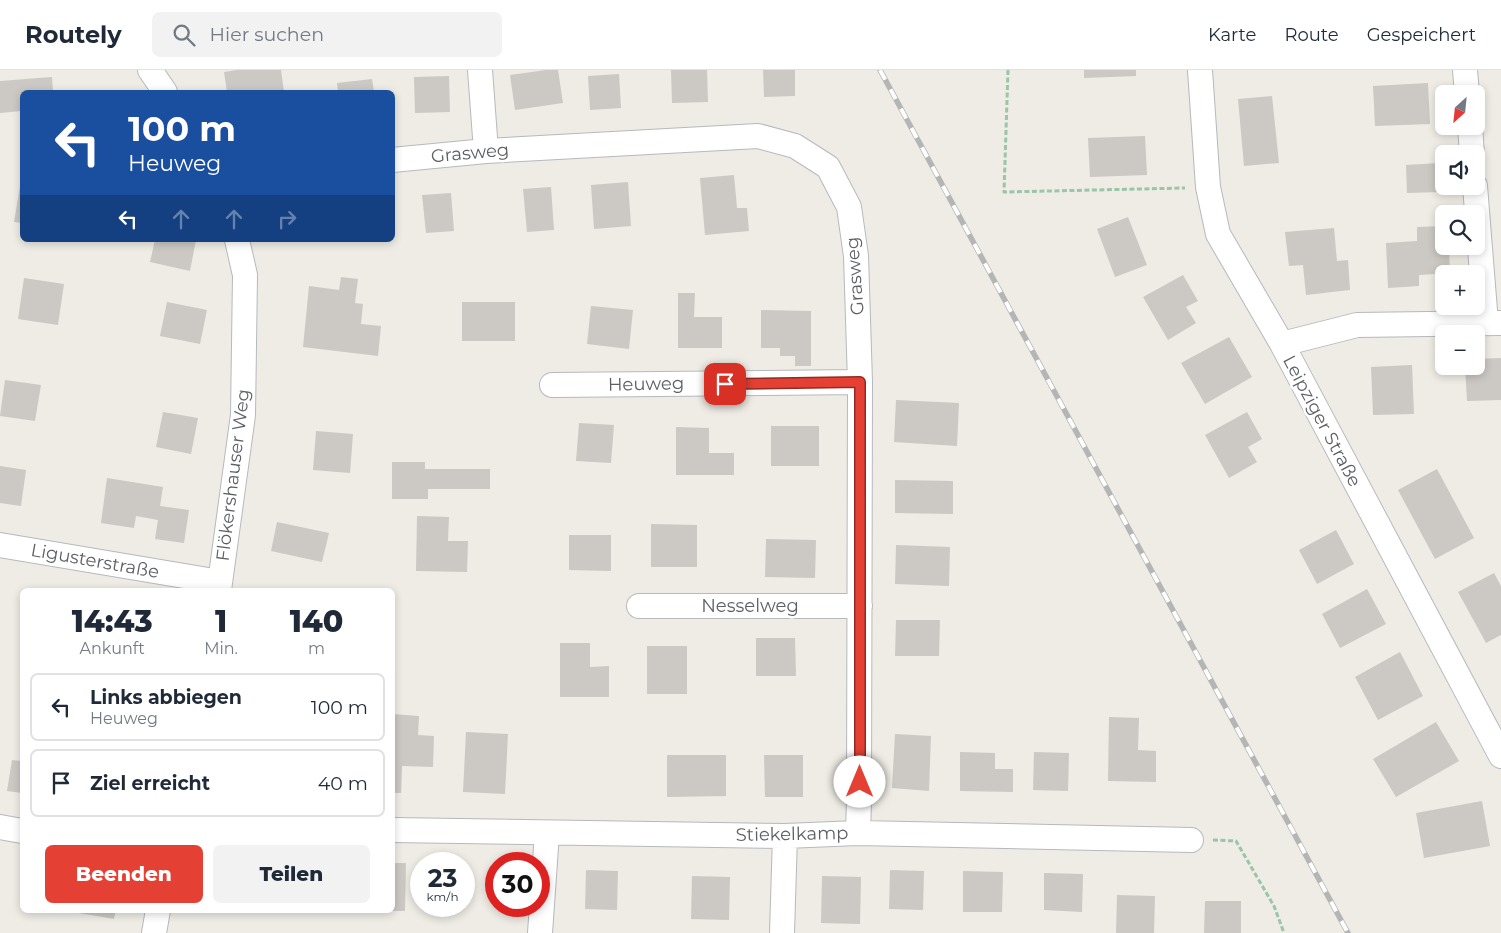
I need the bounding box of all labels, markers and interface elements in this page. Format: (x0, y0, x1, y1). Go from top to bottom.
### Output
search box (152, 12, 502, 57)
text: Routely (25, 20, 122, 49)
icon: search (170, 21, 198, 49)
text: Hier suchen (210, 23, 324, 46)
text: Karte (1208, 24, 1256, 46)
text: Route (1284, 24, 1339, 46)
text: Gespeichert (1367, 24, 1476, 46)
north arrow (1435, 85, 1485, 135)
map controls (1435, 85, 1485, 375)
text: 100 m (128, 107, 236, 150)
icon: left (45, 110, 110, 175)
street label: Grasweg (430, 139, 510, 167)
button: sound (1435, 145, 1485, 195)
text: Heuweg (128, 150, 221, 177)
icon: left (114, 205, 142, 233)
icon: ahead (167, 205, 195, 233)
icon: ahead (220, 205, 248, 233)
icon: right (273, 205, 301, 233)
button: search (1435, 205, 1485, 255)
street label: Grasweg (841, 236, 869, 316)
button: + (1435, 265, 1485, 315)
button: − (1435, 325, 1485, 375)
street label: Leipziger Straße (1278, 351, 1366, 491)
pin (704, 363, 746, 405)
icon: arrive (711, 370, 739, 398)
street label: Heuweg (608, 372, 684, 396)
street label: Flökershauser Weg (212, 388, 254, 562)
street label: Ligusterstraße (29, 539, 161, 583)
street label: Nesselweg (701, 595, 799, 617)
text: 14:43 (72, 603, 153, 640)
text: 1 (215, 603, 227, 640)
text: 140 (290, 603, 343, 640)
text: Ankunft (80, 639, 145, 658)
text: Min. (204, 639, 238, 658)
text: m (308, 639, 325, 658)
text: Links abbiegen (90, 686, 242, 709)
icon: left (47, 693, 75, 721)
text: 100 m (311, 696, 368, 719)
text: Heuweg (90, 709, 158, 728)
position arrow (833, 755, 885, 807)
icon: arrive (47, 769, 75, 797)
text: Ziel erreicht (90, 772, 210, 795)
text: 40 m (318, 772, 368, 795)
street label: Stiekelkamp (735, 822, 849, 846)
button: Beenden (45, 845, 203, 903)
button: Teilen (213, 845, 370, 903)
speed limit sign: 30 (485, 852, 550, 917)
text: 23 (428, 863, 457, 893)
text: km/h (426, 889, 459, 904)

